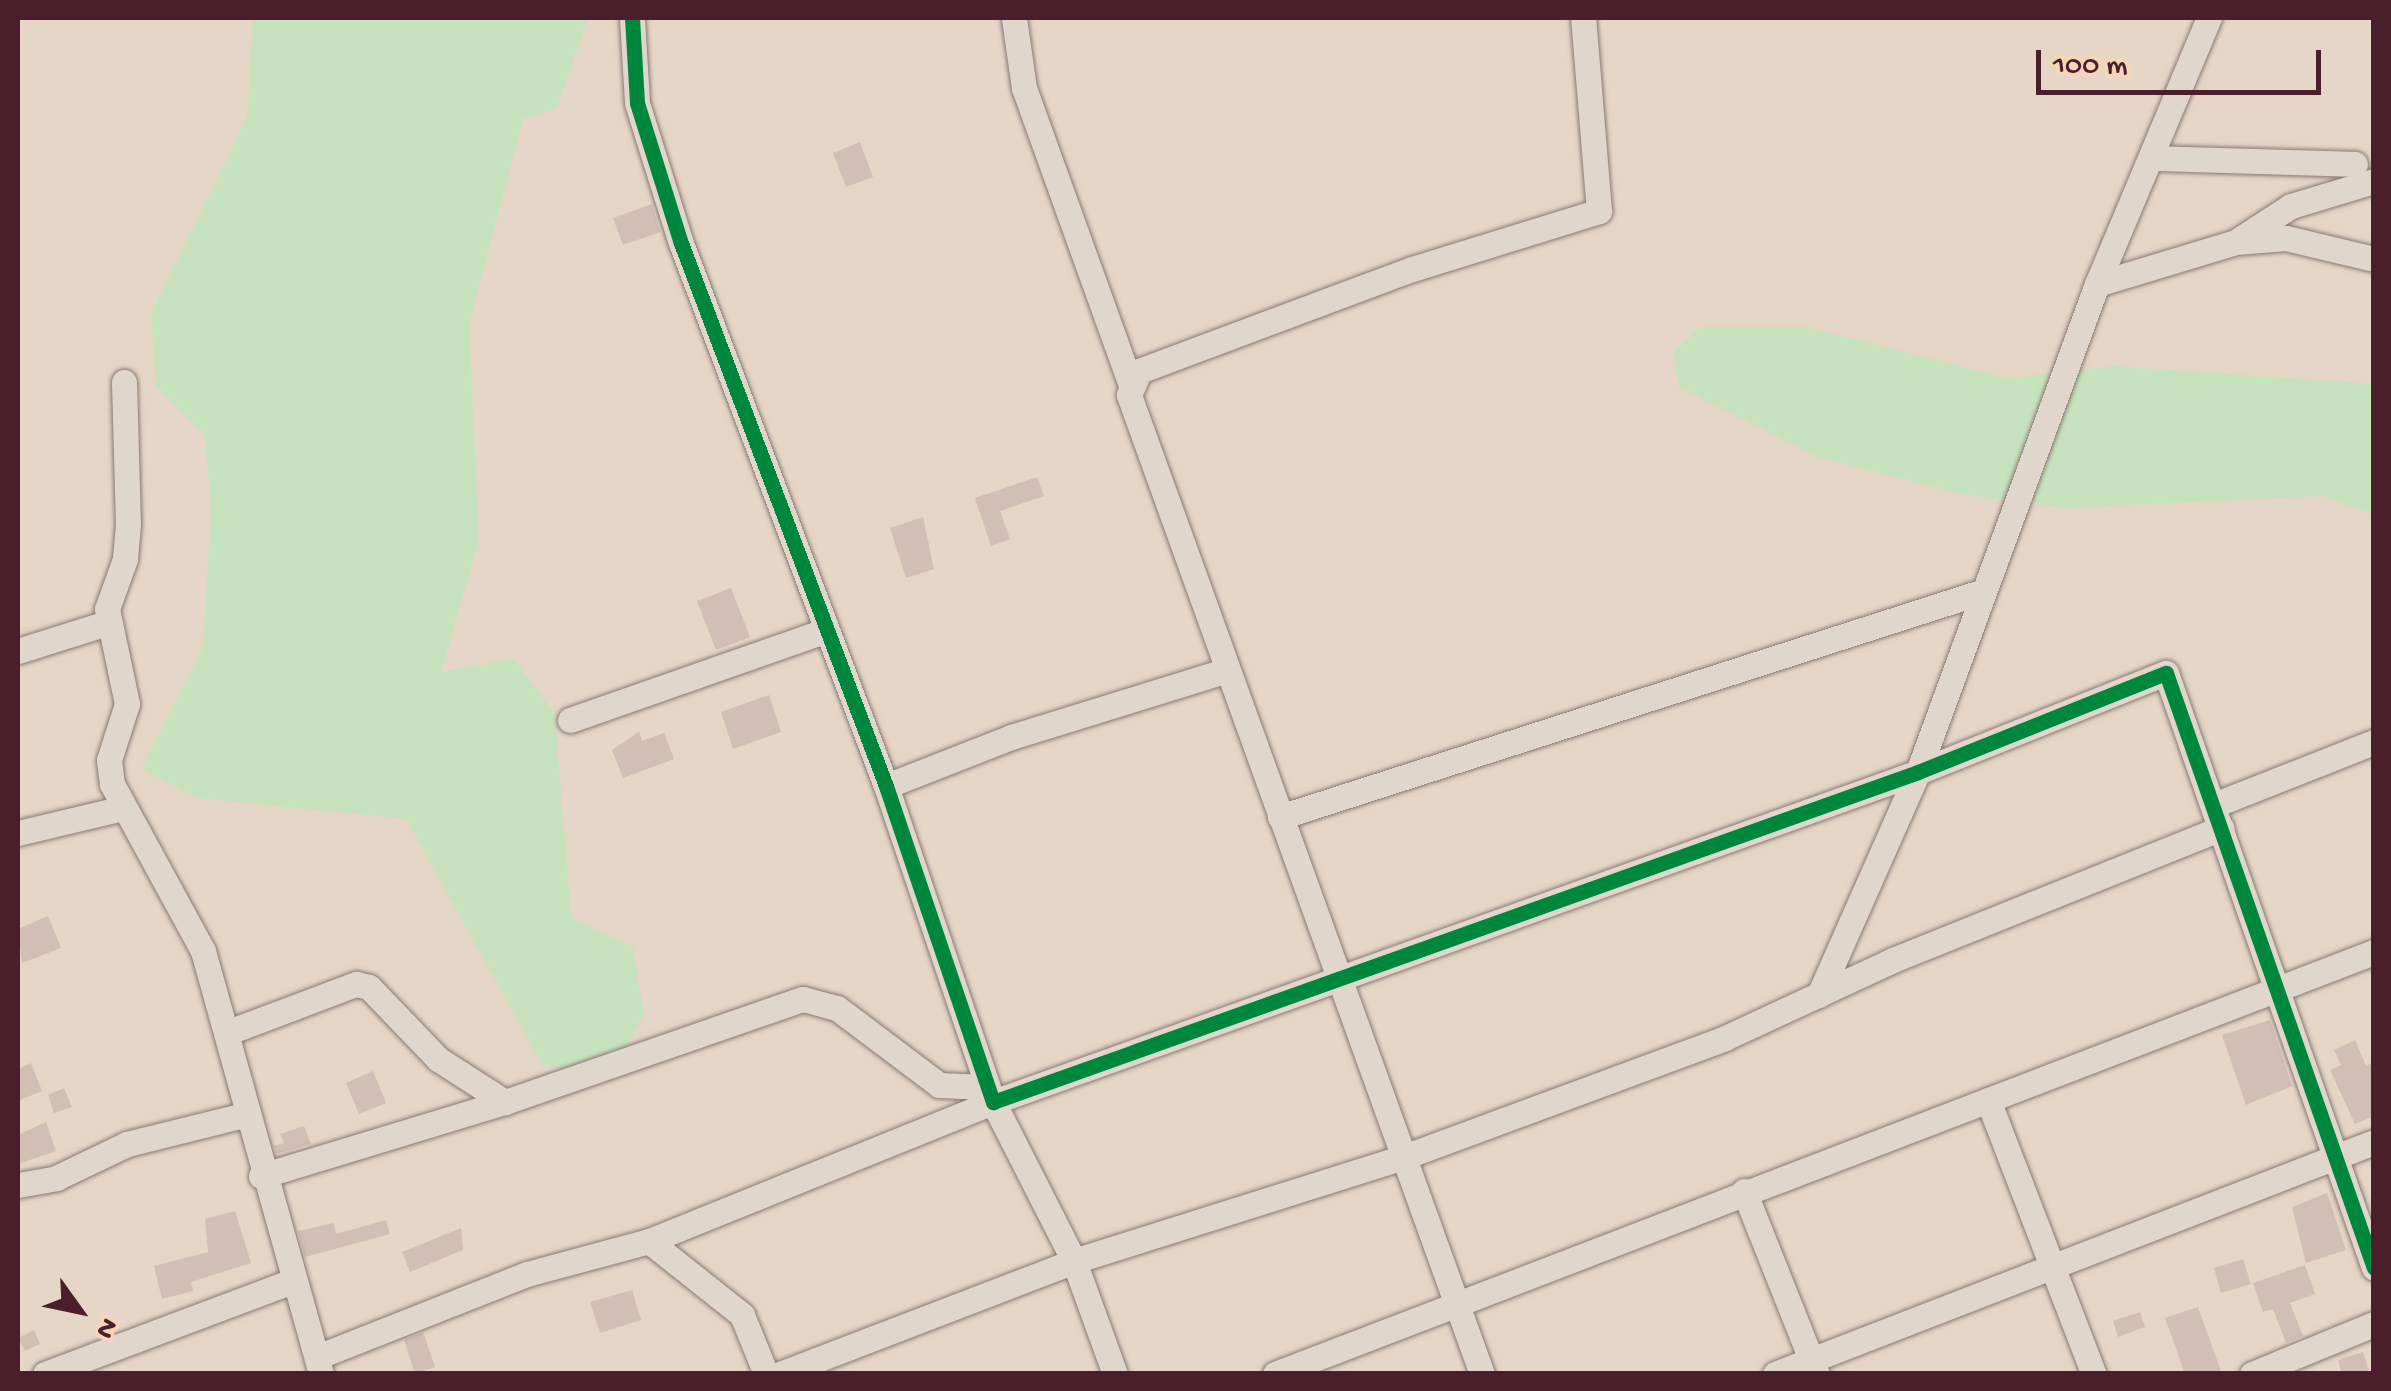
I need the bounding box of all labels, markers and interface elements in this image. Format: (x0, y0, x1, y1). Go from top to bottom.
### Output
scale bar (2041, 30, 2326, 92)
text: 100 m (2053, 50, 2128, 85)
north arrow (30, 1261, 130, 1361)
text: N (87, 1311, 124, 1344)

